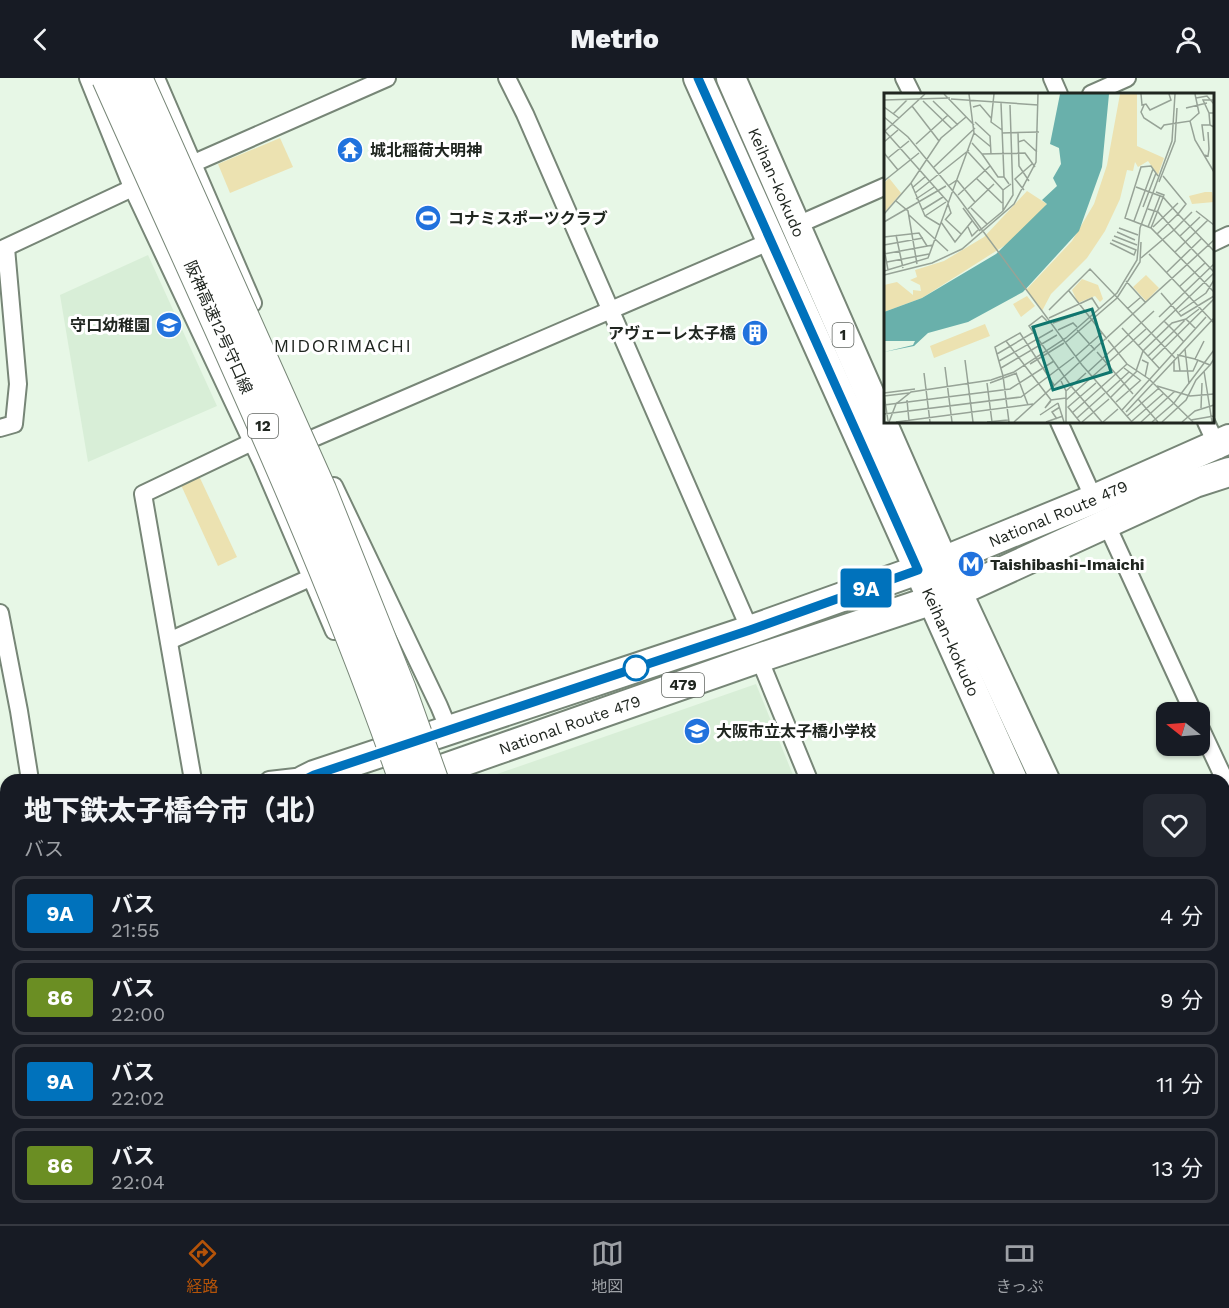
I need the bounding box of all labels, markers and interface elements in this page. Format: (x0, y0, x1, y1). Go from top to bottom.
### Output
icon: back (24, 23, 57, 56)
text: Metrio (570, 23, 659, 55)
icon: person (1172, 23, 1205, 56)
inset map (884, 93, 1214, 423)
street label: Keihan-kokudo (744, 125, 809, 240)
temple icon: 城北稲荷大明神 (335, 135, 365, 165)
place label: 城北稲荷大明神 (370, 141, 482, 160)
sports icon: コナミスポーツクラブ (413, 203, 443, 233)
place label: コナミスポーツクラブ (448, 209, 608, 228)
street label: 阪神高速12号守口線 (181, 258, 256, 397)
school or university icon: 守口幼稚園 (154, 310, 184, 340)
place label: 守口幼稚園 (70, 316, 150, 335)
building icon: アヴェーレ太子橋 (740, 318, 770, 348)
road number: 1 (832, 323, 854, 347)
place label: アヴェーレ太子橋 (608, 324, 736, 343)
district label: MIDORIMACHI (274, 335, 412, 356)
road number: 12 (248, 414, 278, 438)
street label: National Route 479 (986, 476, 1131, 551)
metro station icon: Taishibashi-Imaichi (956, 549, 986, 579)
place label: Taishibashi-Imaichi (990, 555, 1145, 574)
line badge: 9A (839, 568, 893, 608)
text: 9A (853, 576, 879, 601)
street label: Keihan-kokudo (918, 585, 983, 699)
unlabelled marker (623, 655, 649, 681)
road number: 479 (662, 673, 704, 697)
street label: National Route 479 (496, 691, 643, 758)
north arrow (1156, 702, 1210, 756)
map controls (1156, 702, 1210, 756)
school or university icon: 大阪市立太子橋小学校 (682, 716, 712, 746)
place label: 大阪市立太子橋小学校 (716, 722, 876, 741)
text: 地下鉄太子橋今市（北） (24, 794, 332, 827)
button: heart (1143, 794, 1206, 857)
text: バス (24, 837, 64, 861)
text: バス (111, 892, 155, 917)
text: 9A (47, 901, 73, 926)
text: 4 分 (1160, 904, 1203, 929)
text: 21:55 (111, 918, 160, 942)
text: バス (111, 976, 155, 1001)
text: 86 (47, 985, 73, 1010)
text: 9 分 (1160, 988, 1203, 1013)
text: 22:00 (111, 1002, 165, 1026)
text: バス (111, 1060, 155, 1085)
text: 9A (47, 1069, 73, 1094)
text: 11 分 (1156, 1072, 1203, 1097)
text: 22:02 (111, 1086, 164, 1110)
text: バス (111, 1144, 155, 1169)
text: 86 (47, 1153, 73, 1178)
text: 13 分 (1152, 1156, 1203, 1181)
text: 22:04 (111, 1170, 165, 1194)
tab: 経路 (186, 1237, 219, 1297)
tab: 地図 (591, 1237, 624, 1297)
tab: きっぷ (996, 1237, 1043, 1297)

